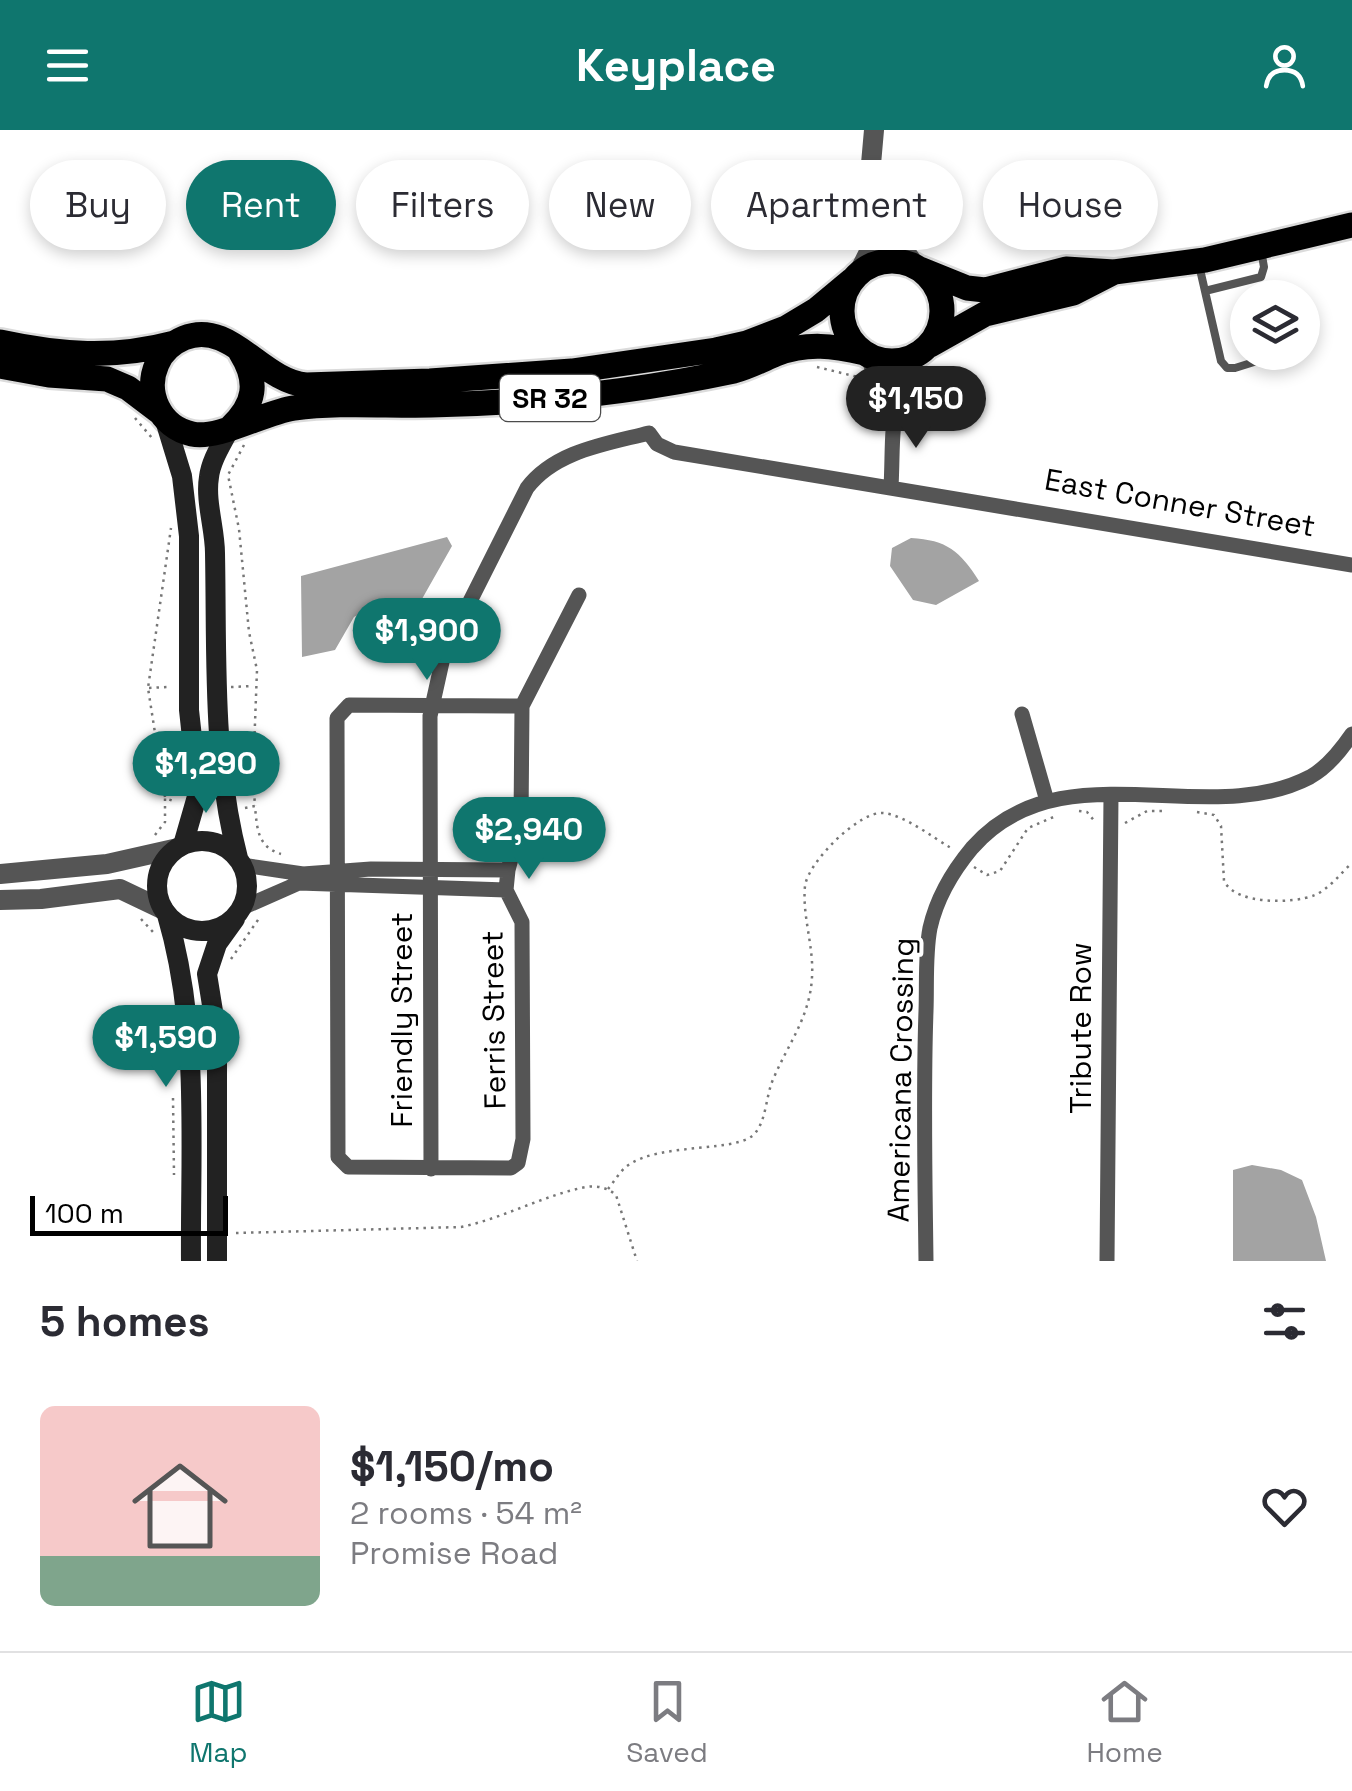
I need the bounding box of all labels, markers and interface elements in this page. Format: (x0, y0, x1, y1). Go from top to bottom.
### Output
text: Keyplace (576, 37, 776, 94)
icon: menu (40, 38, 95, 93)
icon: person (1257, 38, 1312, 93)
chip: Buy (30, 160, 166, 250)
chip: Rent (186, 160, 336, 250)
chip: Filters (356, 160, 529, 250)
chip: New (549, 160, 691, 250)
chip: Apartment (711, 160, 963, 250)
chip: House (983, 160, 1158, 250)
map controls (1230, 280, 1320, 370)
button: layers (1230, 280, 1320, 370)
pin: $1,150 (835, 366, 997, 451)
road number: SR 32 (500, 375, 600, 421)
text: $1,150 (868, 378, 964, 418)
street label: East Conner Street (1042, 460, 1318, 546)
pin: $1,900 (346, 598, 508, 683)
text: $1,900 (375, 610, 479, 650)
pin: $1,290 (125, 731, 287, 816)
text: $1,290 (155, 743, 257, 783)
pin: $2,940 (448, 797, 610, 882)
text: $2,940 (475, 809, 583, 849)
street label: Friendly Street (382, 912, 421, 1128)
street label: Ferris Street (472, 930, 515, 1110)
street label: Americana Crossing (879, 937, 922, 1223)
street label: Tribute Row (1061, 942, 1100, 1114)
pin: $1,590 (85, 1005, 247, 1090)
text: $1,590 (115, 1017, 217, 1057)
scale bar (30, 1191, 228, 1236)
text: 100 m (45, 1195, 124, 1231)
icon: filters (1257, 1294, 1312, 1349)
text: 5 homes (40, 1295, 210, 1348)
text: $1,150/mo (350, 1440, 554, 1493)
icon: home (120, 1446, 240, 1566)
icon: heart (1257, 1479, 1312, 1534)
text: 2 rooms · 54 m² (350, 1493, 582, 1533)
text: Promise Road (350, 1533, 558, 1573)
tab: Map (189, 1674, 248, 1770)
tab: Saved (626, 1674, 708, 1770)
tab: Home (1086, 1674, 1163, 1770)

